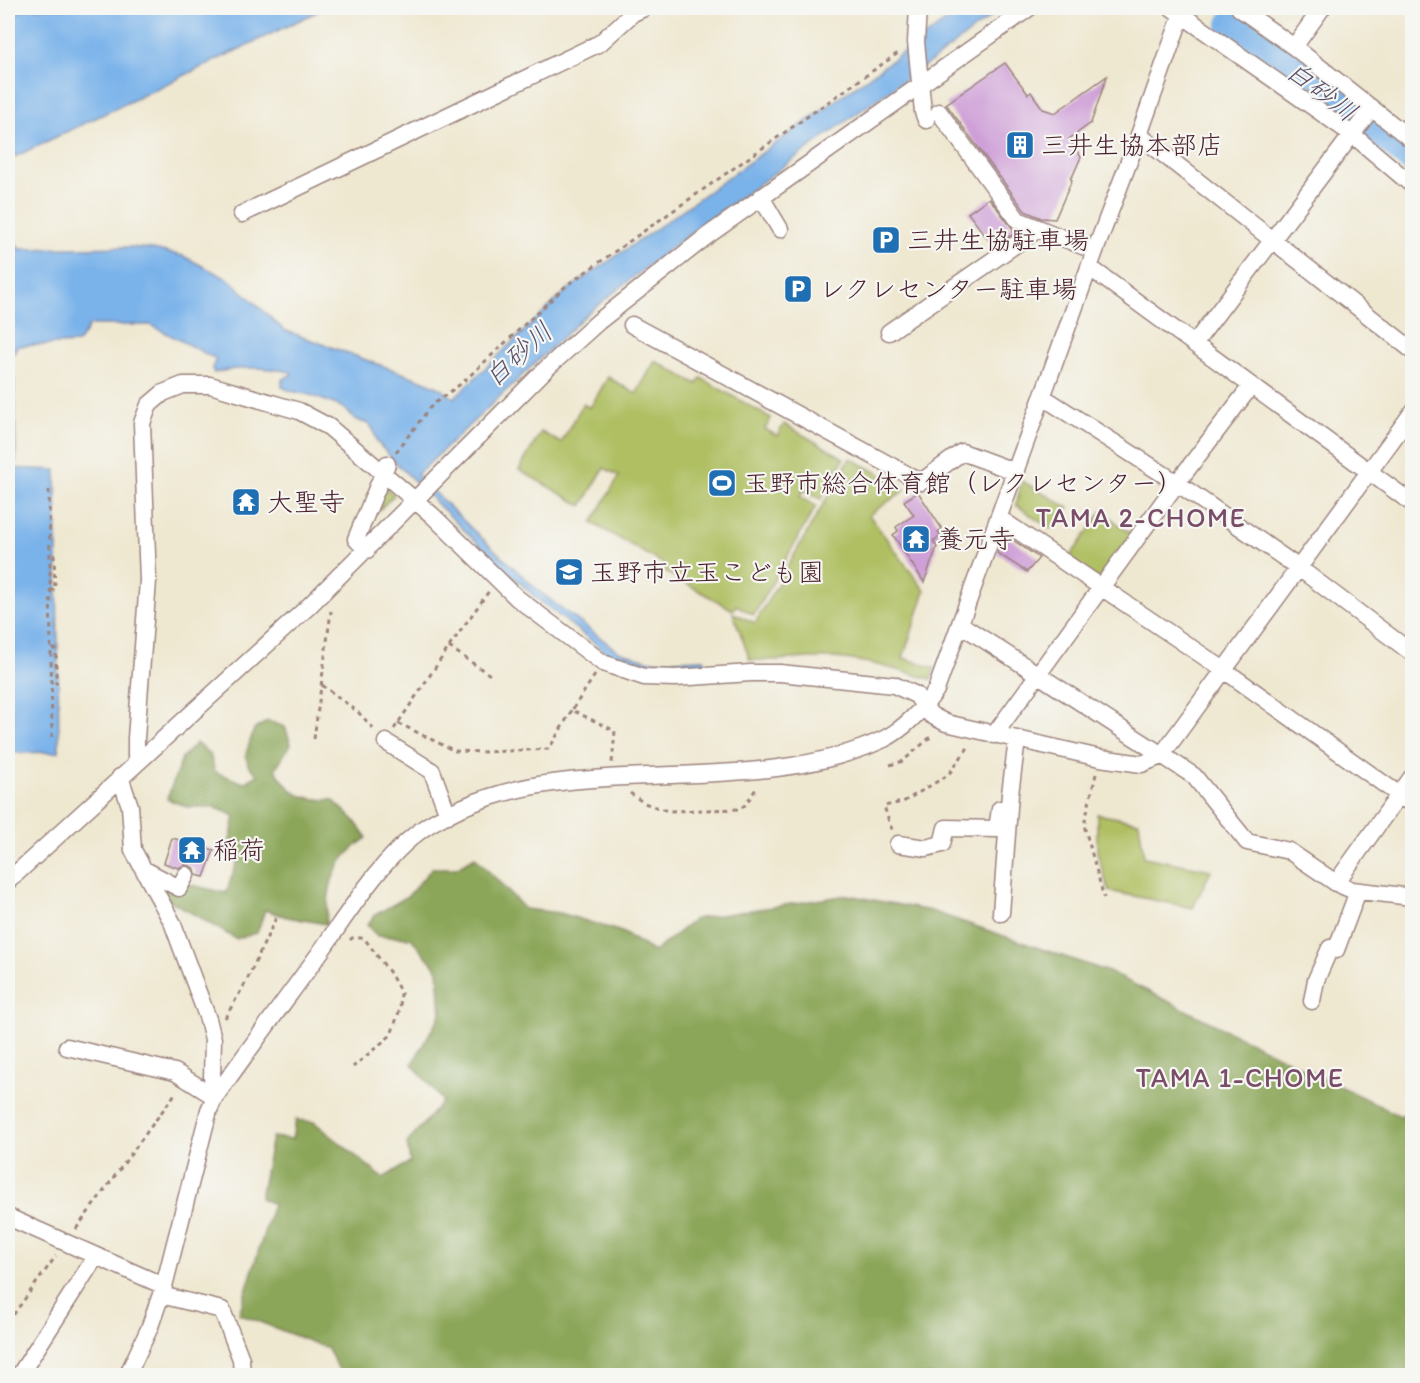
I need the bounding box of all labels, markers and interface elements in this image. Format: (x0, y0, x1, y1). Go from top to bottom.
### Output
water label: 白砂川 (1280, 53, 1364, 129)
building icon: 三井生協本部店 (1004, 129, 1036, 161)
place label: 三井生協本部店 (1041, 129, 1223, 161)
parking icon: 三井生協駐車場 (870, 224, 902, 256)
place label: 三井生協駐車場 (907, 224, 1089, 256)
parking icon: レクレセンター駐車場 (782, 273, 814, 305)
place label: レクレセンター駐車場 (819, 273, 1077, 305)
water label: 白砂川 (477, 315, 559, 393)
sports icon: 玉野市総合体育館（レクレセンター） (706, 467, 738, 499)
place label: 玉野市総合体育館（レクレセンター） (743, 467, 1183, 499)
temple icon: 大聖寺 (230, 486, 262, 518)
place label: 大聖寺 (267, 486, 345, 518)
district label: TAMA 2-CHOME (1036, 501, 1246, 534)
temple icon: 養元寺 (900, 523, 932, 555)
place label: 養元寺 (937, 523, 1015, 555)
school or university icon: 玉野市立玉こども園 (553, 556, 585, 588)
place label: 玉野市立玉こども園 (590, 556, 824, 588)
temple icon: 稲荷 (176, 834, 208, 866)
place label: 稲荷 (213, 834, 265, 866)
district label: TAMA 1-CHOME (1136, 1061, 1344, 1094)

